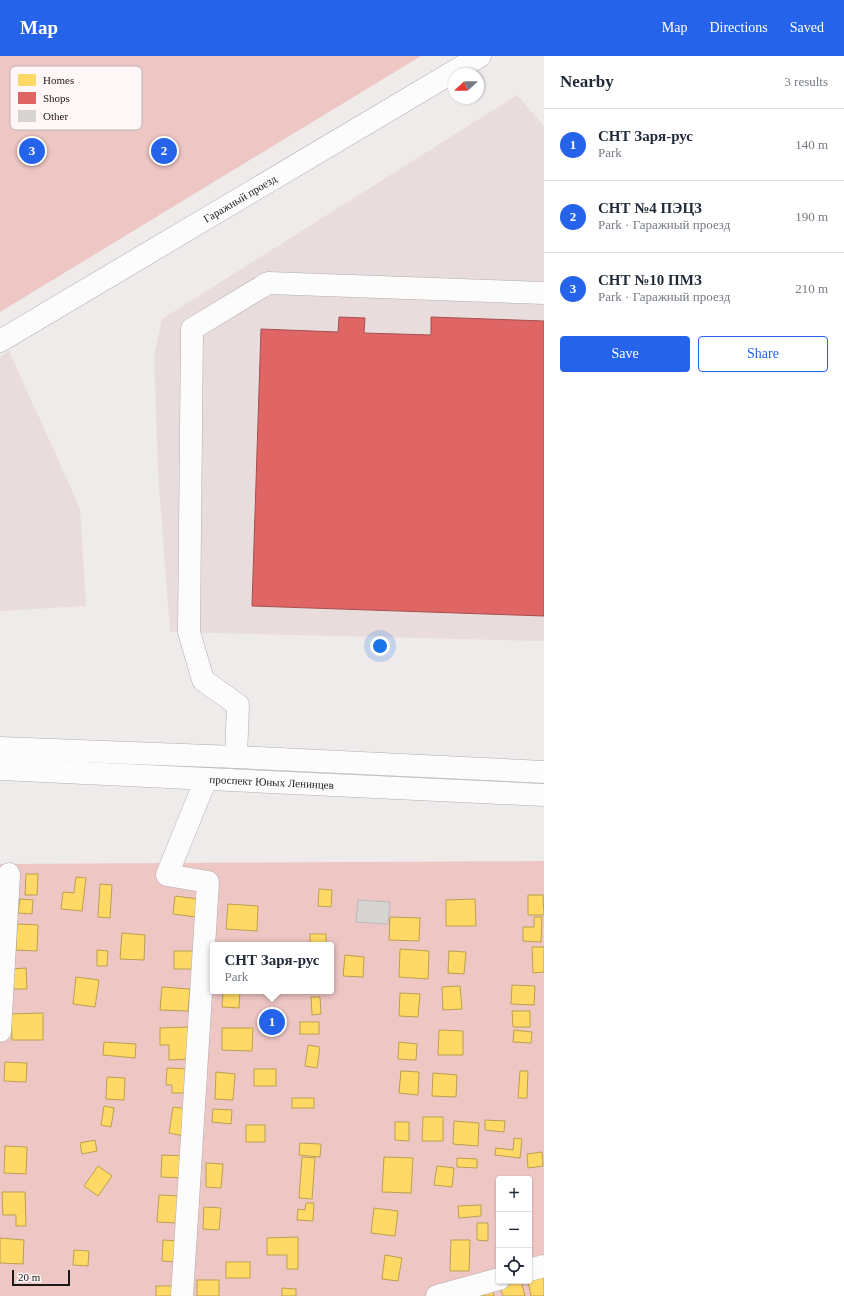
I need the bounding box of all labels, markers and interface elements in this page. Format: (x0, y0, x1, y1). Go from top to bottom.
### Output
text: Map (20, 17, 58, 38)
text: Map (662, 20, 687, 35)
text: Directions (709, 20, 768, 35)
text: Saved (790, 20, 824, 35)
legend (10, 66, 142, 130)
north arrow (448, 68, 484, 104)
text: Nearby (560, 72, 614, 91)
text: Homes (43, 74, 74, 86)
text: 3 results (784, 74, 828, 89)
text: Shops (43, 92, 70, 104)
text: Other (43, 110, 68, 122)
text: СНТ Заря-рус (598, 128, 693, 144)
pin: 3 (19, 136, 45, 166)
pin: 2 (151, 136, 177, 166)
text: 1 (570, 137, 576, 152)
text: 140 m (795, 137, 828, 152)
text: Park (598, 145, 622, 160)
street label: Гаражный проезд (201, 172, 279, 225)
text: СНТ №4 ПЭЦЗ (598, 200, 702, 216)
text: 2 (570, 209, 576, 224)
text: 190 m (795, 209, 828, 224)
text: Park · Гаражный проезд (598, 217, 730, 232)
text: СНТ №10 ПМЗ (598, 272, 702, 288)
text: 3 (570, 281, 576, 296)
text: 210 m (795, 281, 828, 296)
text: Park · Гаражный проезд (598, 289, 730, 304)
button: Save (560, 336, 690, 372)
button: Share (698, 336, 828, 372)
your location (370, 636, 390, 656)
street label: проспект Юных Ленинцев (209, 773, 334, 791)
popup (210, 942, 334, 994)
text: СНТ Заря-рус (225, 952, 319, 968)
text: Park (225, 969, 248, 984)
pin: 1 (259, 1007, 285, 1037)
map controls (496, 1176, 532, 1284)
button: + (496, 1176, 532, 1212)
button: − (496, 1212, 532, 1248)
button: locate (496, 1248, 532, 1284)
scale bar (12, 1268, 70, 1287)
text: 20 m (18, 1271, 40, 1283)

